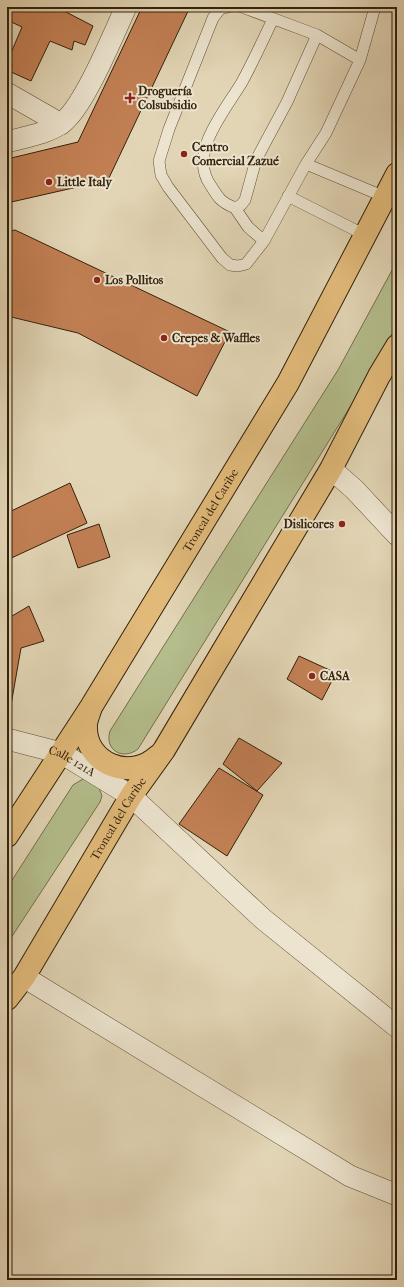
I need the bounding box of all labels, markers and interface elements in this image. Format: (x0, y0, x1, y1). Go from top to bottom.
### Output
place label: Droguería Colsubsidio (138, 84, 197, 112)
marker: Droguería Colsubsidio (125, 93, 135, 103)
place label: Centro Comercial Zazué (192, 140, 279, 168)
marker: Centro Comercial Zazué (179, 149, 189, 159)
place label: Little Italy (57, 175, 112, 190)
marker: Little Italy (44, 177, 54, 187)
place label: Los Pollitos (105, 273, 164, 287)
marker: Los Pollitos (92, 275, 102, 285)
place label: Crepes & Waffles (172, 331, 261, 346)
marker: Crepes & Waffles (159, 333, 169, 343)
street label: Troncal del Caribe (180, 466, 241, 555)
place label: Dislicores (283, 517, 335, 531)
marker: Dislicores (337, 519, 347, 529)
place label: CASA (320, 669, 351, 683)
marker: CASA (307, 671, 317, 681)
street label: Calle 121A (47, 743, 98, 779)
street label: Troncal del Caribe (88, 775, 149, 863)

